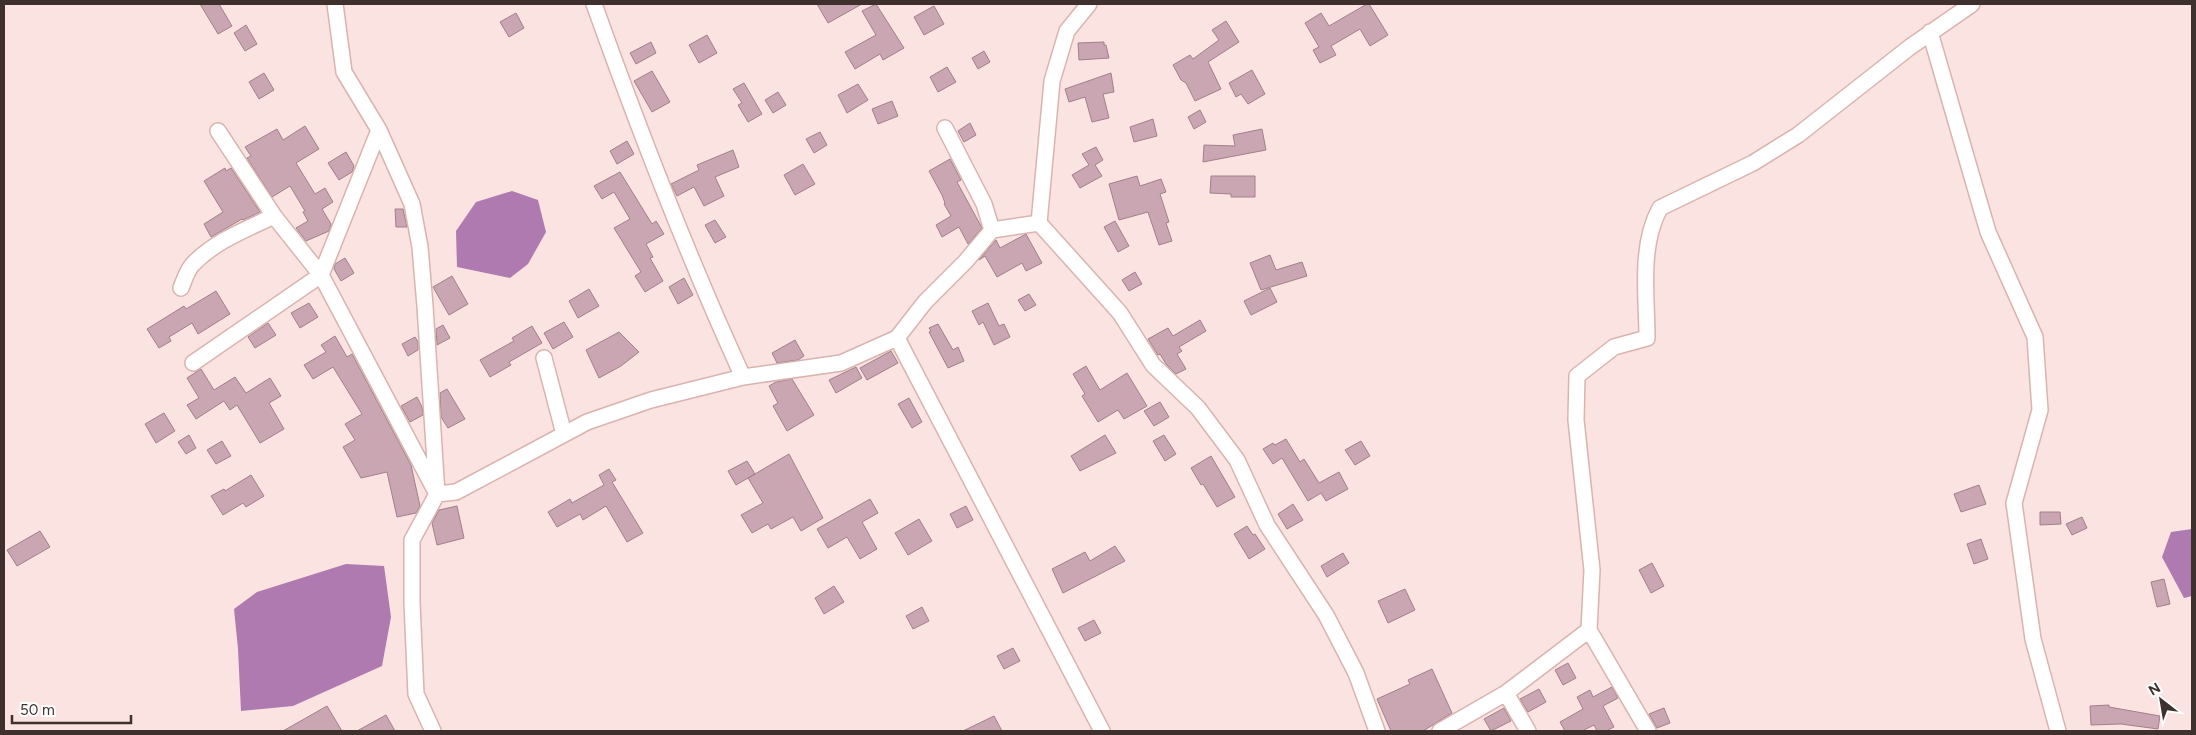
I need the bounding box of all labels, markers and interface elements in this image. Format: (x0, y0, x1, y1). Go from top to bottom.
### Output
north arrow (2136, 675, 2186, 725)
text: N (2146, 679, 2164, 699)
scale bar (12, 692, 131, 724)
text: 50 m (20, 701, 55, 719)

